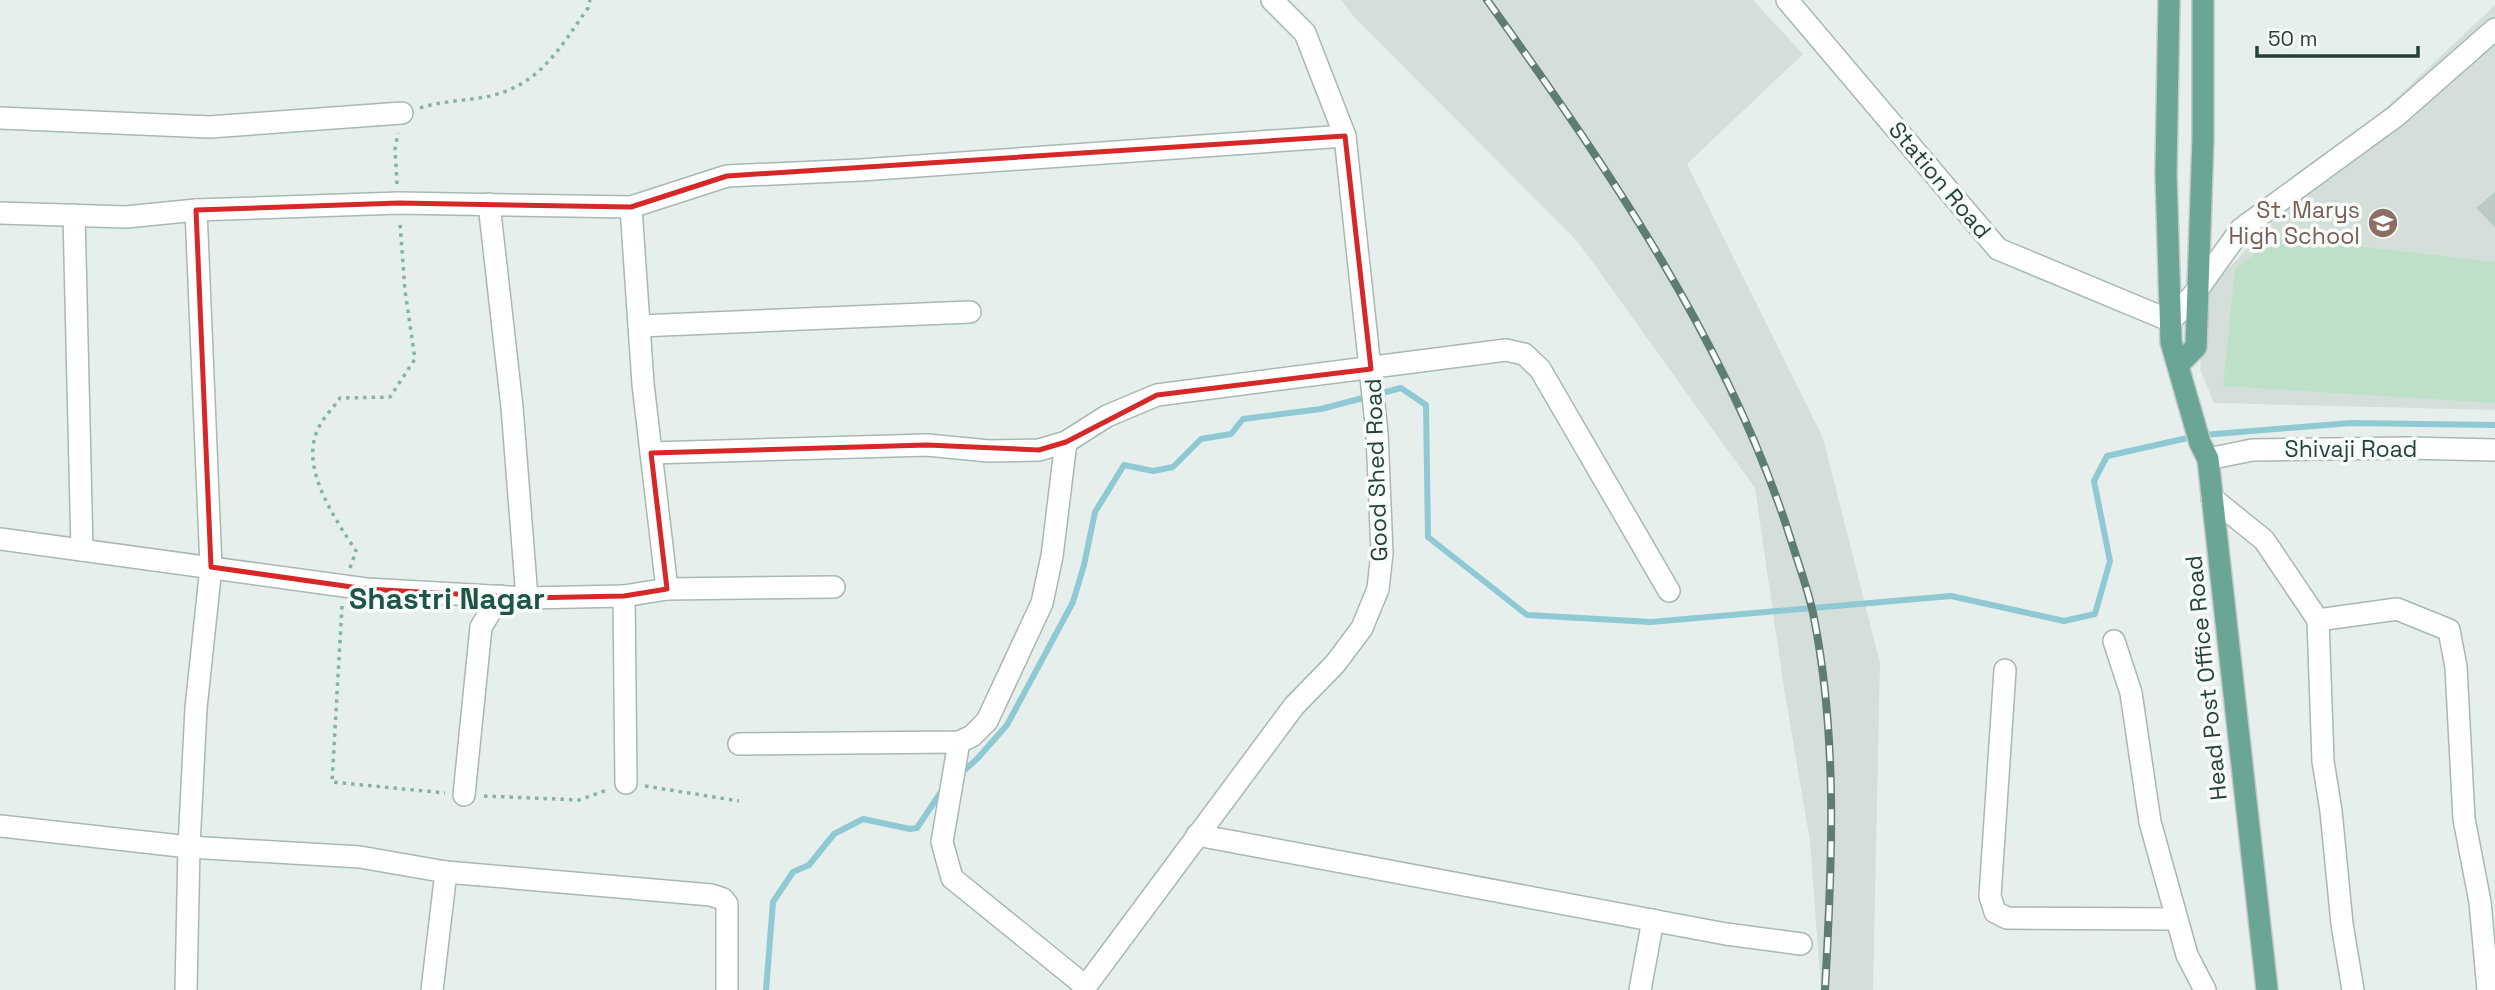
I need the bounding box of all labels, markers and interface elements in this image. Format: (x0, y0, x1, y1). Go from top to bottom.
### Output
scale bar (2257, 14, 2418, 58)
text: 50 m (2268, 25, 2318, 52)
street label: Station Road (1882, 115, 1998, 245)
place label: St. Marys High School (2229, 195, 2360, 251)
school or university icon: St. Marys High School (2366, 206, 2400, 240)
street label: Good Shed Road (1358, 378, 1394, 562)
street label: Shivaji Road (2285, 434, 2417, 464)
street label: Head Post Office Road (2178, 554, 2234, 802)
district label: Shastri Nagar (349, 579, 545, 618)

